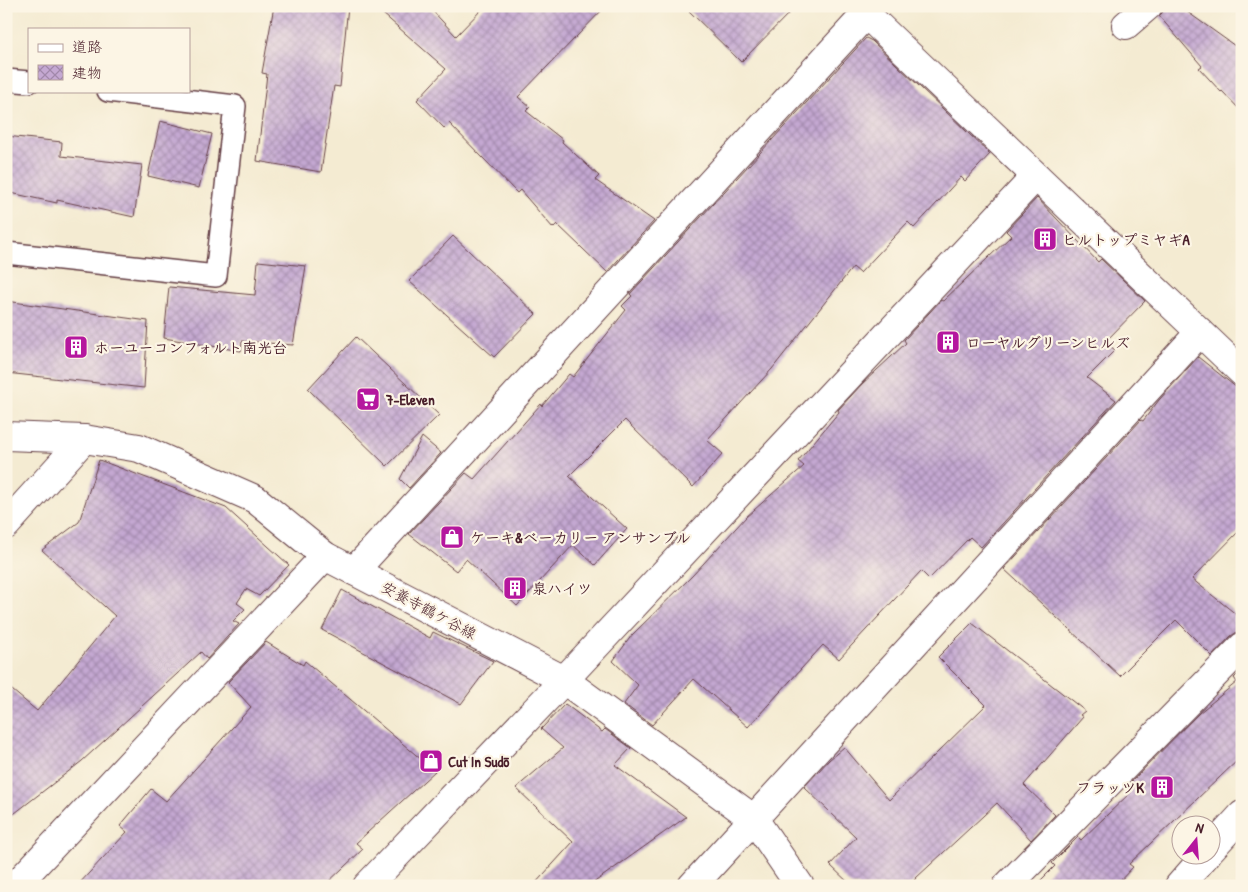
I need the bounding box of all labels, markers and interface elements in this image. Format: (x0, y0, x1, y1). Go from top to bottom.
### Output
legend (28, 28, 190, 92)
text: 道路 (72, 36, 102, 57)
text: 建物 (72, 62, 102, 83)
building icon: ヒルトップミヤギA (1032, 226, 1058, 252)
place label: ヒルトップミヤギA (1062, 229, 1191, 250)
building icon: ローヤルグリーンヒルズ (935, 329, 961, 355)
place label: ローヤルグリーンヒルズ (966, 332, 1130, 353)
building icon: ホーユーコンフォルト南光台 (63, 334, 89, 360)
place label: ホーユーコンフォルト南光台 (94, 337, 287, 358)
supermarket icon: 7-Eleven (355, 386, 381, 412)
place label: 7-Eleven (385, 389, 435, 410)
shop icon: ケーキ&ベーカリー アンサンブル (439, 524, 465, 550)
place label: ケーキ&ベーカリー アンサンブル (470, 527, 691, 548)
building icon: 泉ハイツ (502, 575, 528, 601)
street label: 安養寺鶴ケ谷線 (378, 576, 480, 644)
place label: 泉ハイツ (532, 578, 592, 599)
shop icon: Cut In Sudō (418, 748, 444, 774)
place label: Cut In Sudō (448, 751, 509, 772)
building icon: フラッツK (1149, 774, 1175, 800)
place label: フラッツK (1076, 777, 1144, 798)
north arrow (1170, 814, 1220, 864)
text: N (1194, 817, 1207, 837)

